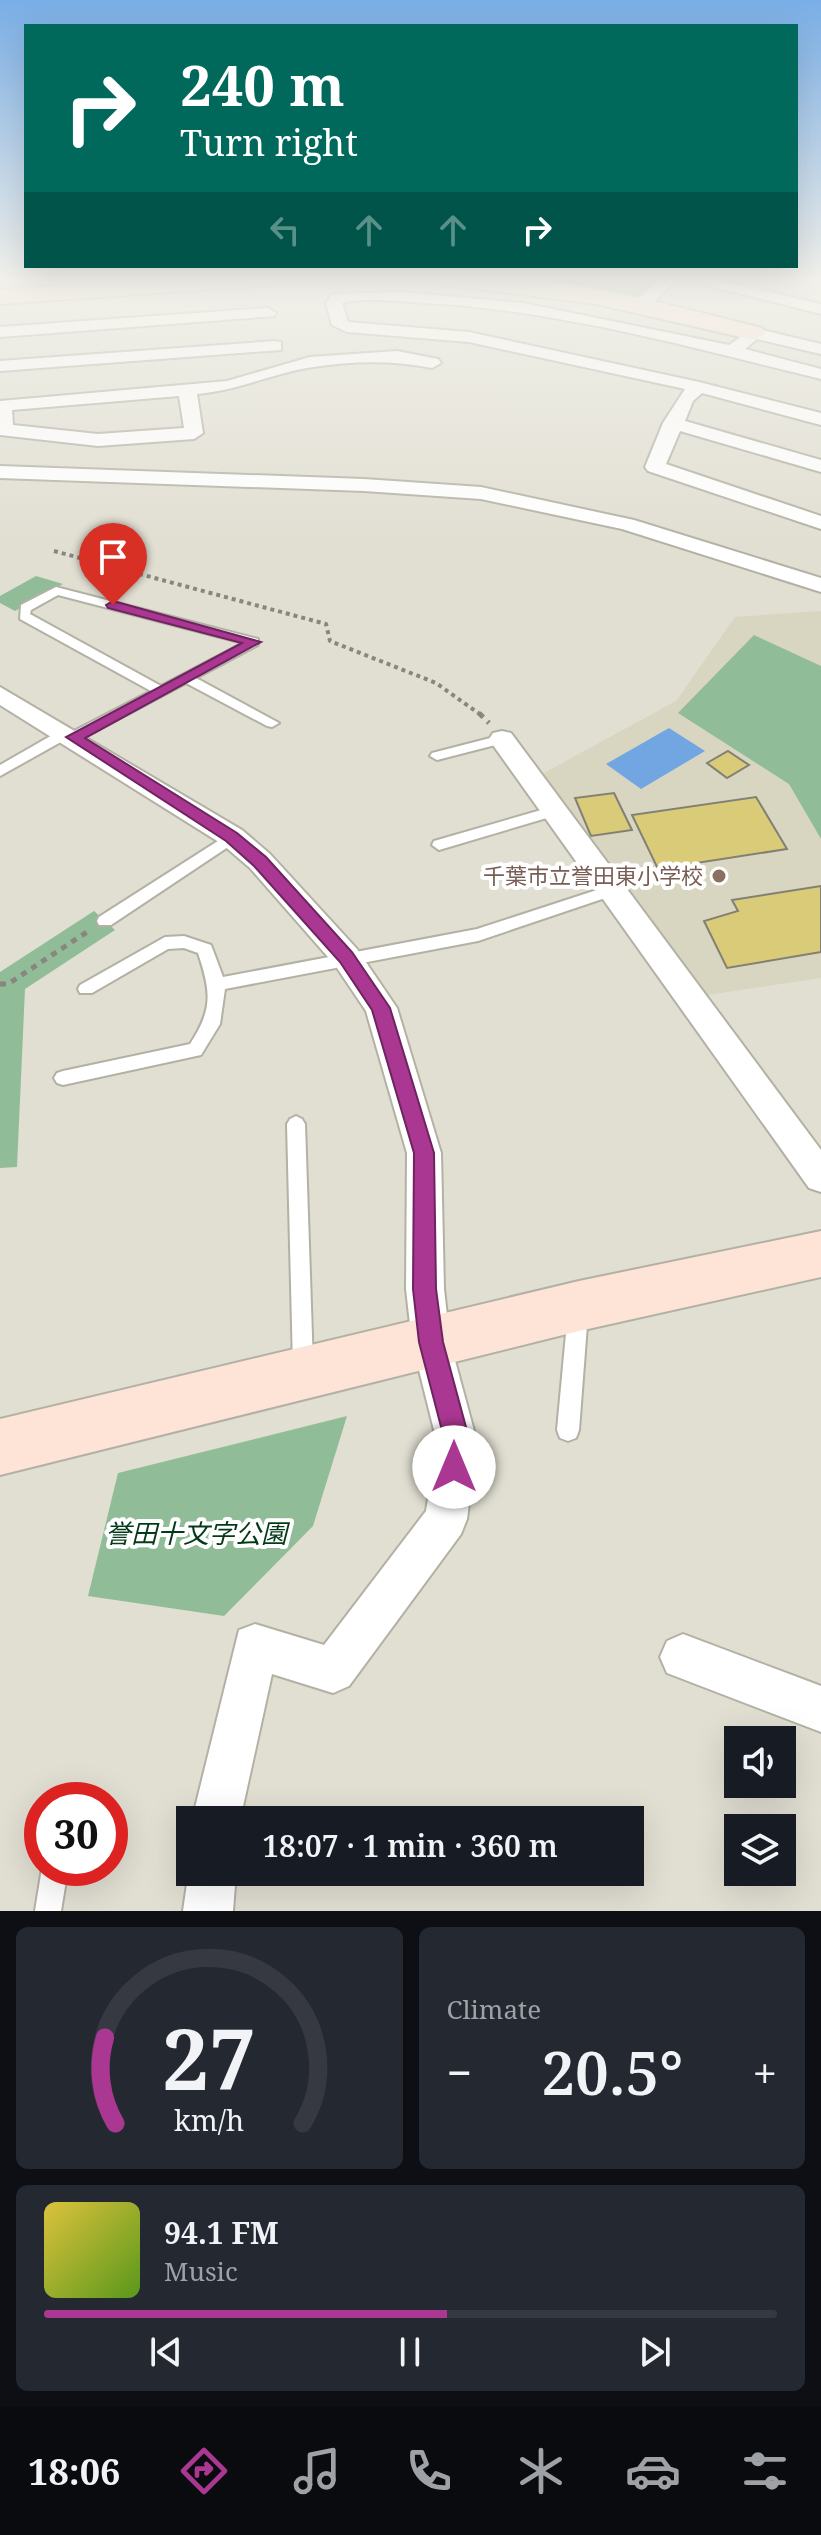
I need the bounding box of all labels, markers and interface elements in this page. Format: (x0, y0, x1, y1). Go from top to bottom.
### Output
text: 240 m (180, 46, 345, 122)
icon: right (48, 56, 152, 160)
text: Turn right (180, 118, 358, 167)
icon: left (263, 208, 307, 252)
icon: ahead (347, 208, 391, 252)
icon: ahead (431, 208, 475, 252)
icon: right (515, 208, 559, 252)
pin (79, 523, 147, 605)
icon: arrive (91, 535, 135, 579)
place label: 千葉市立誉田東小学校 (483, 860, 703, 890)
marker: 千葉市立誉田東小学校 (710, 867, 728, 885)
position arrow (412, 1425, 496, 1509)
park label: 誉田十文字公園 (105, 1515, 291, 1551)
map controls (724, 1726, 796, 1886)
button: sound (724, 1726, 796, 1798)
speed limit sign: 30 (24, 1782, 128, 1886)
button: layers (724, 1814, 796, 1886)
text: 18:07 · 1 min · 360 m (262, 1825, 558, 1866)
text: Climate (447, 1991, 541, 2027)
text: 27 (162, 2001, 256, 2114)
text: 20.5° (541, 2031, 683, 2113)
text: − (447, 2042, 472, 2102)
text: + (752, 2042, 777, 2102)
text: km/h (174, 2100, 244, 2139)
text: 94.1 FM (164, 2212, 279, 2253)
text: Music (164, 2253, 238, 2289)
icon: previous (144, 2330, 188, 2374)
icon: pause (388, 2330, 432, 2374)
icon: next (633, 2330, 677, 2374)
icon: directions (176, 2443, 232, 2499)
icon: music (289, 2443, 345, 2499)
icon: phone (401, 2443, 457, 2499)
icon: climate (513, 2443, 569, 2499)
icon: car (625, 2443, 681, 2499)
icon: filters (737, 2443, 793, 2499)
text: 18:06 (28, 2447, 120, 2496)

